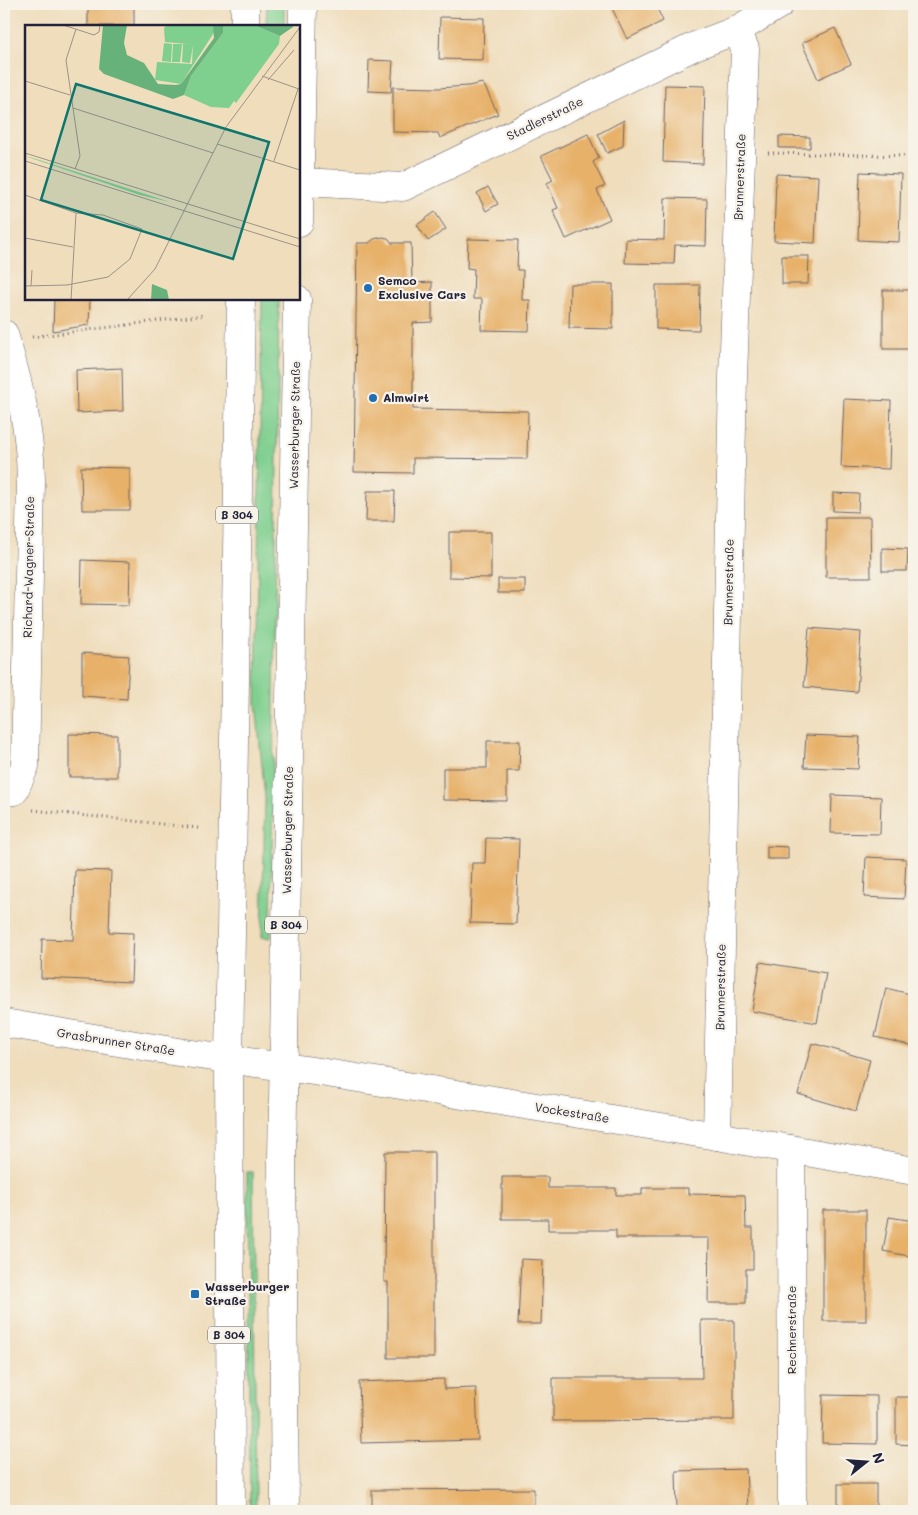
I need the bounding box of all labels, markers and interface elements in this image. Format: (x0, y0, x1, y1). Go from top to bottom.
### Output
inset map (25, 25, 300, 300)
street label: Stadlerstraße (504, 93, 585, 144)
street label: Brunnerstraße (729, 133, 749, 220)
place label: Semco Exclusive Cars (378, 272, 466, 302)
marker: Semco Exclusive Cars (362, 282, 374, 294)
street label: Wasserburger Straße (285, 361, 303, 489)
place label: Almwirt (383, 389, 429, 405)
marker: Almwirt (367, 392, 379, 404)
street label: Richard-Wagner-Straße (19, 496, 37, 638)
road number: B 304 (216, 506, 258, 524)
street label: Brunnerstraße (719, 539, 737, 625)
street label: Wasserburger Straße (278, 766, 296, 894)
road number: B 304 (265, 916, 307, 934)
street label: Brunnerstraße (711, 944, 729, 1030)
street label: Grasbrunner Straße (56, 1024, 176, 1058)
street label: Vockestraße (534, 1098, 611, 1126)
place label: Wasserburger Straße (205, 1278, 289, 1308)
street label: Rechnerstraße (783, 1286, 799, 1374)
marker: Wasserburger Straße (189, 1288, 201, 1300)
road number: B 304 (208, 1326, 250, 1344)
north arrow (840, 1438, 890, 1488)
text: N (868, 1450, 890, 1466)

